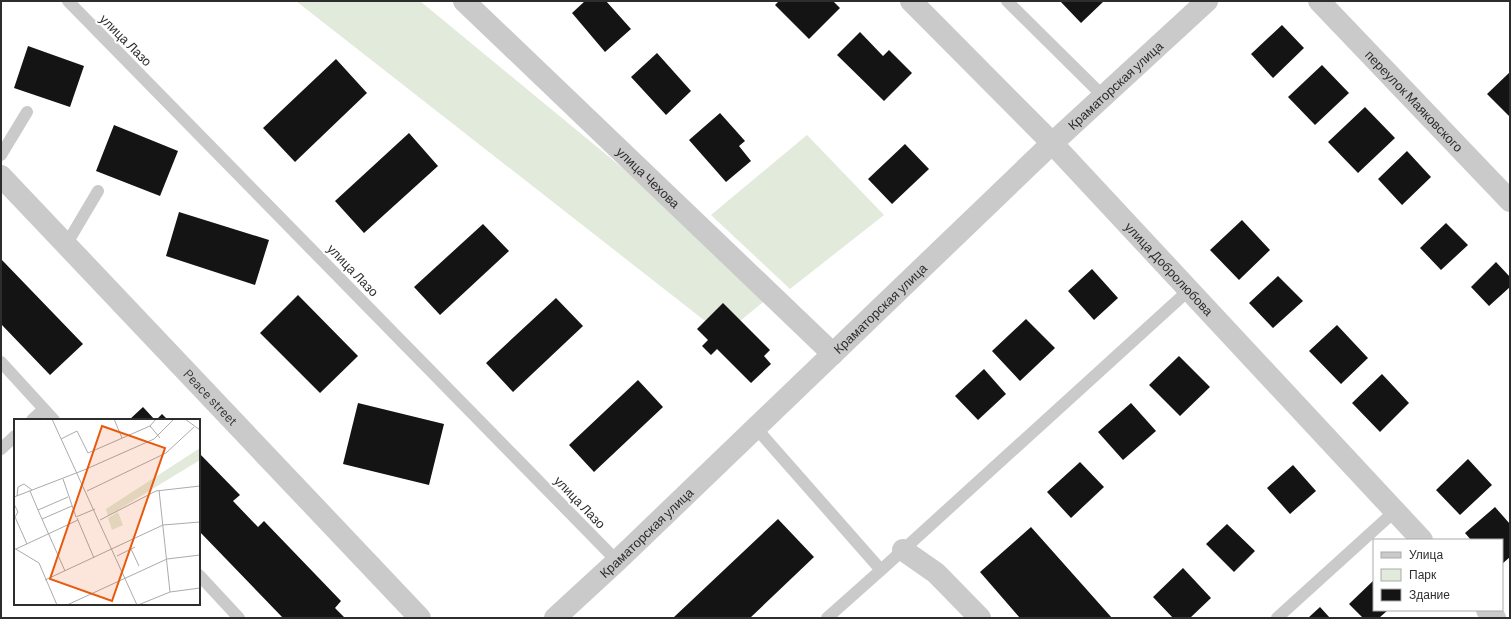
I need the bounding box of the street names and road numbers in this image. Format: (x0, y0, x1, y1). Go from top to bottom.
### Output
street label: улица Лазо (97, 11, 155, 69)
street label: Краматорская улица (1064, 37, 1167, 133)
street label: переулок Маяковского (1362, 47, 1467, 155)
street label: улица Чехова (613, 143, 684, 212)
street label: улица Добролюбова (1122, 219, 1217, 319)
street label: улица Лазо (324, 240, 382, 300)
street label: Краматорская улица (830, 259, 931, 357)
street label: Peace street (180, 366, 241, 429)
street label: улица Лазо (551, 472, 609, 532)
street label: Краматорская улица (596, 484, 697, 581)

